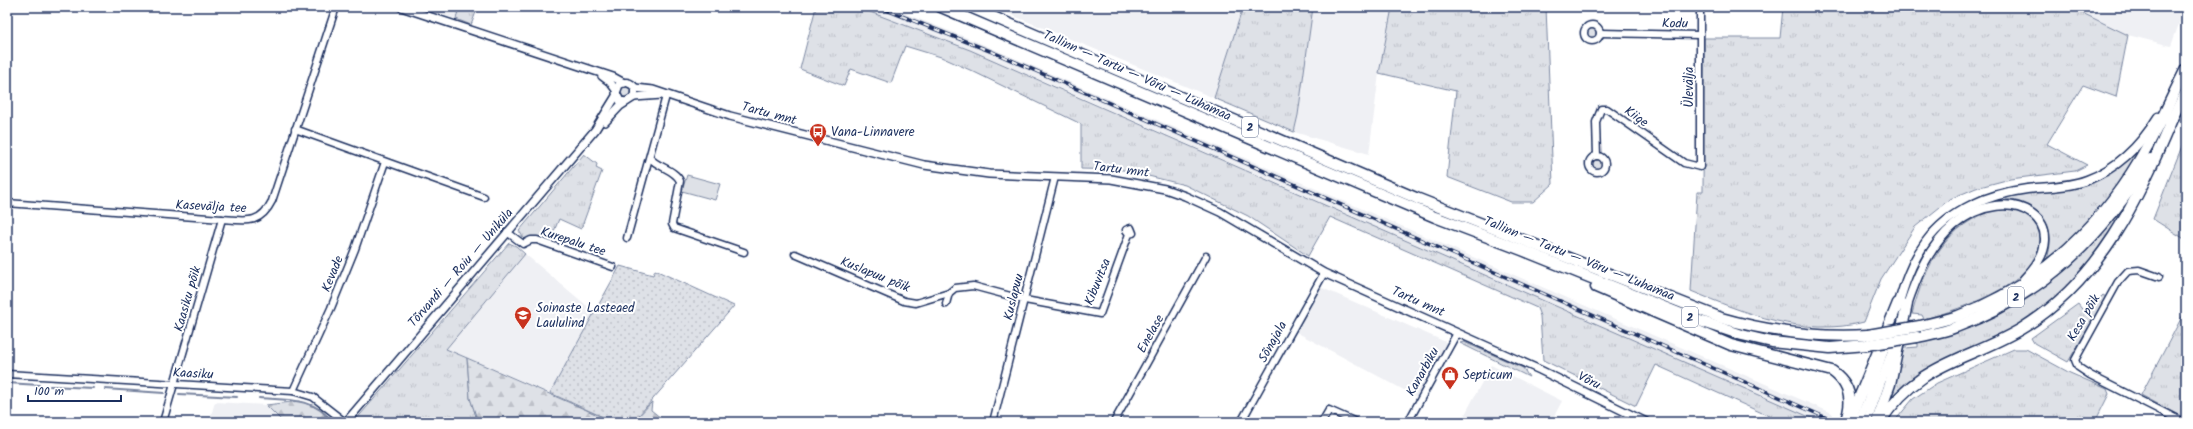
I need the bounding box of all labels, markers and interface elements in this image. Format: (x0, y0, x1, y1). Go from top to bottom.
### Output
street label: Kodu (1662, 13, 1689, 35)
street label: Tallinn — Tartu — Võru — Luhamaa (1039, 25, 1235, 127)
street label: Ülevälja (1679, 67, 1700, 107)
street label: Tartu mnt (739, 97, 800, 132)
street label: Kiige (1619, 101, 1653, 133)
road number: 2 (1242, 117, 1258, 137)
bus stop icon: Vana-Linnavere (808, 122, 828, 147)
place label: Vana-Linnavere (831, 122, 915, 143)
street label: Tartu mnt (1092, 156, 1151, 184)
street label: Kasevälja tee (175, 195, 247, 219)
street label: Tõrvandi — Roiu — Uniküla (403, 204, 519, 332)
street label: Tallinn — Tartu — Võru — Luhamaa (1480, 211, 1678, 307)
street label: Kurepalu tee (538, 222, 609, 263)
street label: Kuslapuu põik (837, 251, 914, 299)
street label: Kevade (316, 253, 350, 295)
street label: Kibuvitsa (1079, 255, 1117, 309)
street label: Kaasiku põik (169, 263, 208, 334)
street label: Kuslapuu (998, 271, 1030, 323)
street label: Tartu mnt (1388, 281, 1449, 323)
road number: 2 (2008, 287, 2024, 307)
street label: Kesa põik (2062, 290, 2106, 346)
place label: Soinaste Lasteaed Laululind (536, 298, 635, 334)
school or university icon: Soinaste Lasteaed Laululind (513, 305, 533, 330)
road number: 2 (1682, 307, 1698, 327)
street label: Enelase (1132, 311, 1170, 357)
street label: Sõnajala (1253, 317, 1293, 367)
street label: Kanarbiku (1401, 343, 1445, 400)
street label: Kaasiku (172, 362, 215, 386)
shop icon: Septicum (1440, 365, 1460, 390)
place label: Septicum (1463, 365, 1512, 386)
street label: Võru (1574, 366, 1605, 396)
scale bar (28, 377, 121, 403)
text: 100 m (34, 382, 65, 401)

